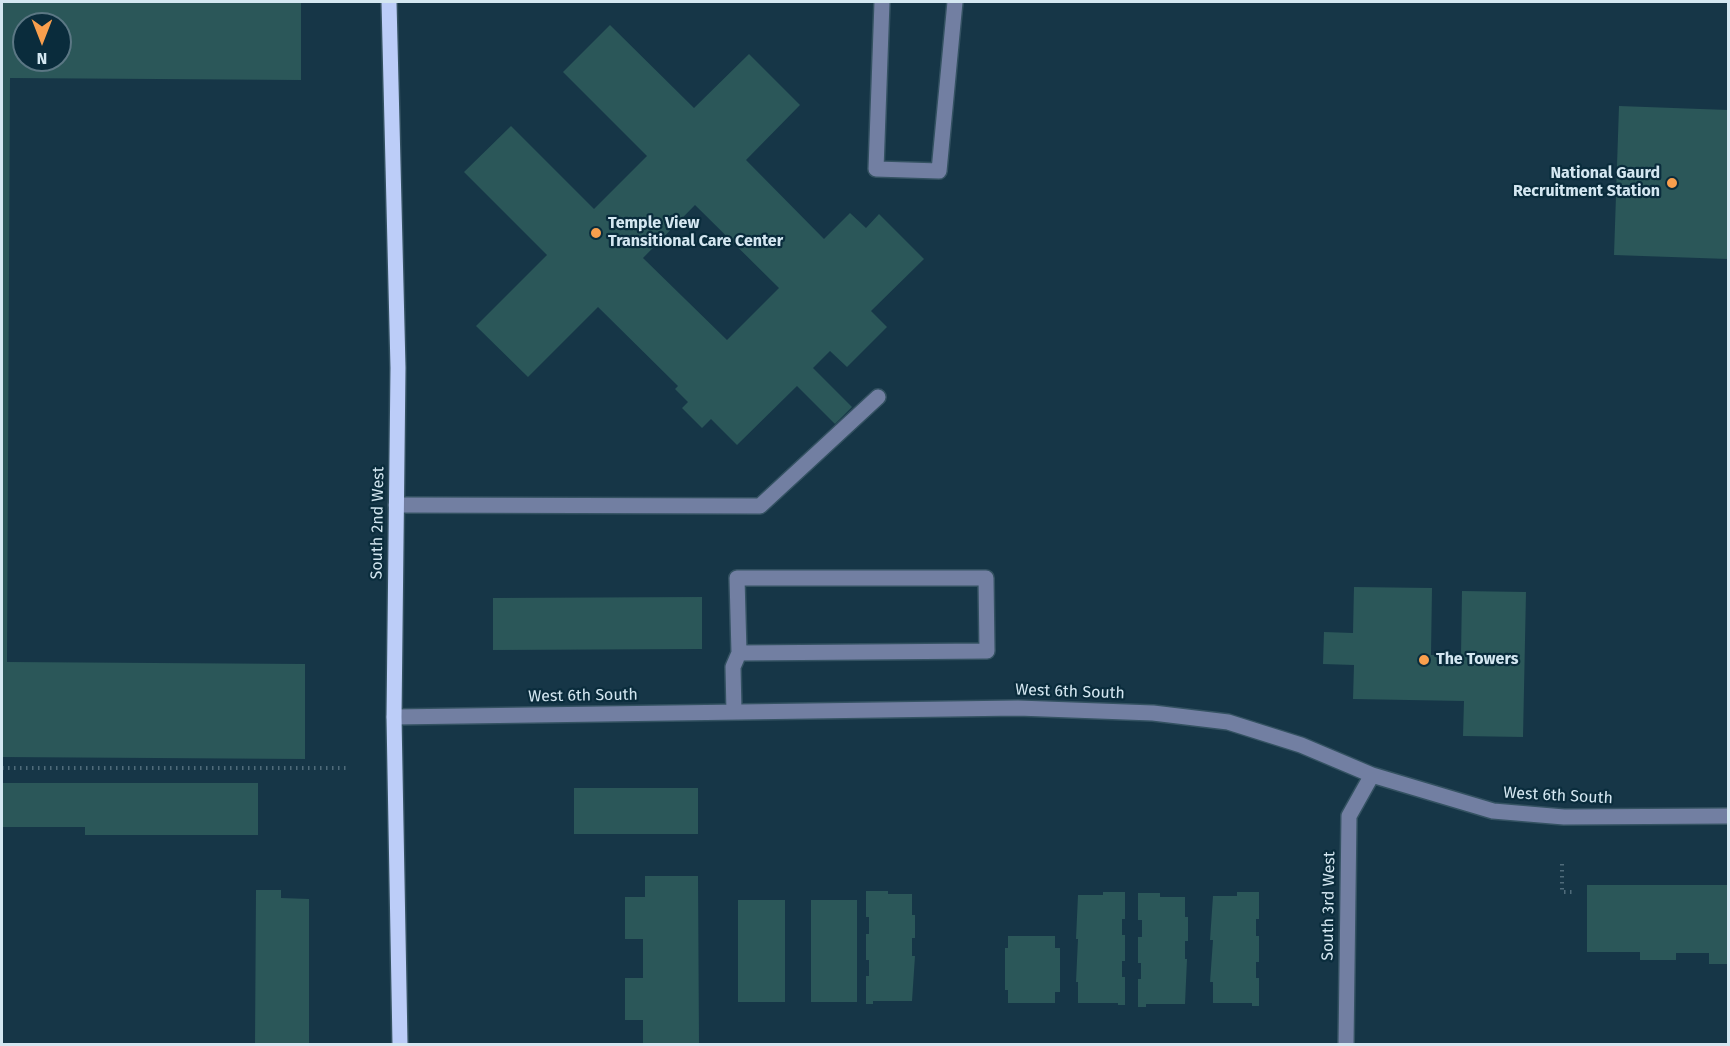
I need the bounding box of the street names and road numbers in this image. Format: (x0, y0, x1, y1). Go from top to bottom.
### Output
street label: South 2nd West (367, 466, 389, 580)
street label: West 6th South (1015, 680, 1125, 704)
street label: West 6th South (528, 685, 638, 707)
street label: West 6th South (1503, 784, 1613, 808)
street label: South 3rd West (1318, 851, 1340, 961)

